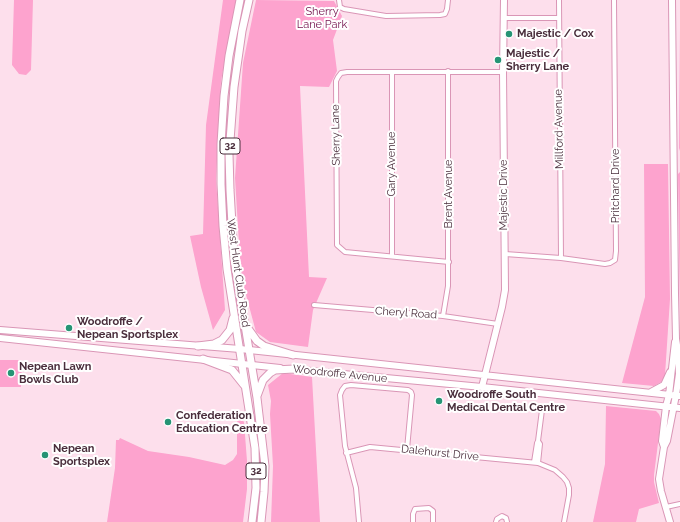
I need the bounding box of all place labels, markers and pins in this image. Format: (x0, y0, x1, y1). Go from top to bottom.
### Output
place label: Majestic / Cox (517, 27, 594, 41)
marker: Majestic / Cox (504, 29, 514, 39)
place label: Majestic / Sherry Lane (506, 47, 569, 73)
marker: Majestic / Sherry Lane (493, 55, 503, 65)
place label: Woodroffe / Nepean Sportsplex (77, 315, 178, 341)
marker: Woodroffe / Nepean Sportsplex (64, 323, 74, 333)
place label: Nepean Lawn Bowls Club (19, 360, 91, 386)
marker: Nepean Lawn Bowls Club (6, 368, 16, 378)
place label: Woodroffe South Medical Dental Centre (447, 388, 565, 414)
marker: Woodroffe South Medical Dental Centre (434, 396, 444, 406)
place label: Confederation Education Centre (176, 409, 268, 435)
marker: Confederation Education Centre (163, 417, 173, 427)
place label: Nepean Sportsplex (53, 442, 110, 468)
marker: Nepean Sportsplex (40, 450, 50, 460)

